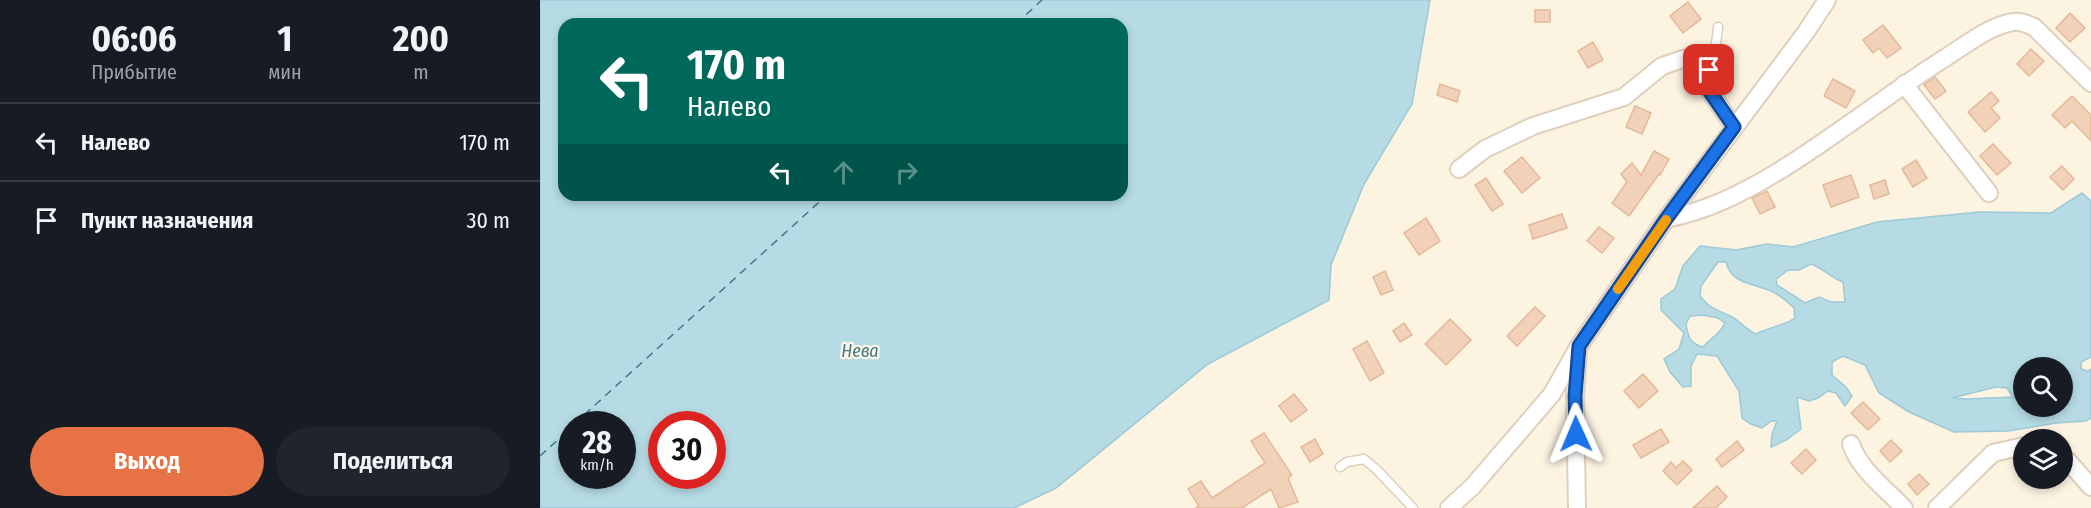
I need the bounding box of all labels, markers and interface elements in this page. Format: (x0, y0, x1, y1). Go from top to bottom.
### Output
text: 06:06 (91, 17, 177, 61)
text: 1 (277, 17, 293, 61)
text: 200 (393, 17, 449, 61)
text: 170 m (687, 40, 786, 90)
icon: left (588, 42, 666, 120)
pin (1683, 44, 1734, 95)
icon: arrive (1692, 53, 1725, 86)
text: Прибытие (91, 60, 177, 84)
text: мин (268, 60, 302, 84)
text: m (413, 60, 429, 84)
text: Налево (687, 91, 771, 123)
icon: left (30, 126, 63, 159)
text: Налево (81, 129, 150, 156)
text: 170 m (459, 129, 510, 156)
icon: left (764, 156, 797, 189)
icon: ahead (827, 156, 860, 189)
icon: right (890, 156, 923, 189)
icon: arrive (30, 204, 63, 237)
text: Пункт назначения (81, 207, 253, 234)
text: 30 m (467, 207, 510, 234)
water label: Нева (841, 340, 879, 362)
map controls (2013, 357, 2073, 489)
button: search (2013, 357, 2073, 417)
position arrow (1544, 402, 1608, 466)
speed limit sign: 30 (648, 411, 726, 489)
text: 28 (582, 425, 612, 461)
button: Выход (30, 427, 264, 496)
button: Поделиться (276, 427, 510, 496)
button: layers (2013, 429, 2073, 489)
text: km/h (580, 456, 614, 474)

